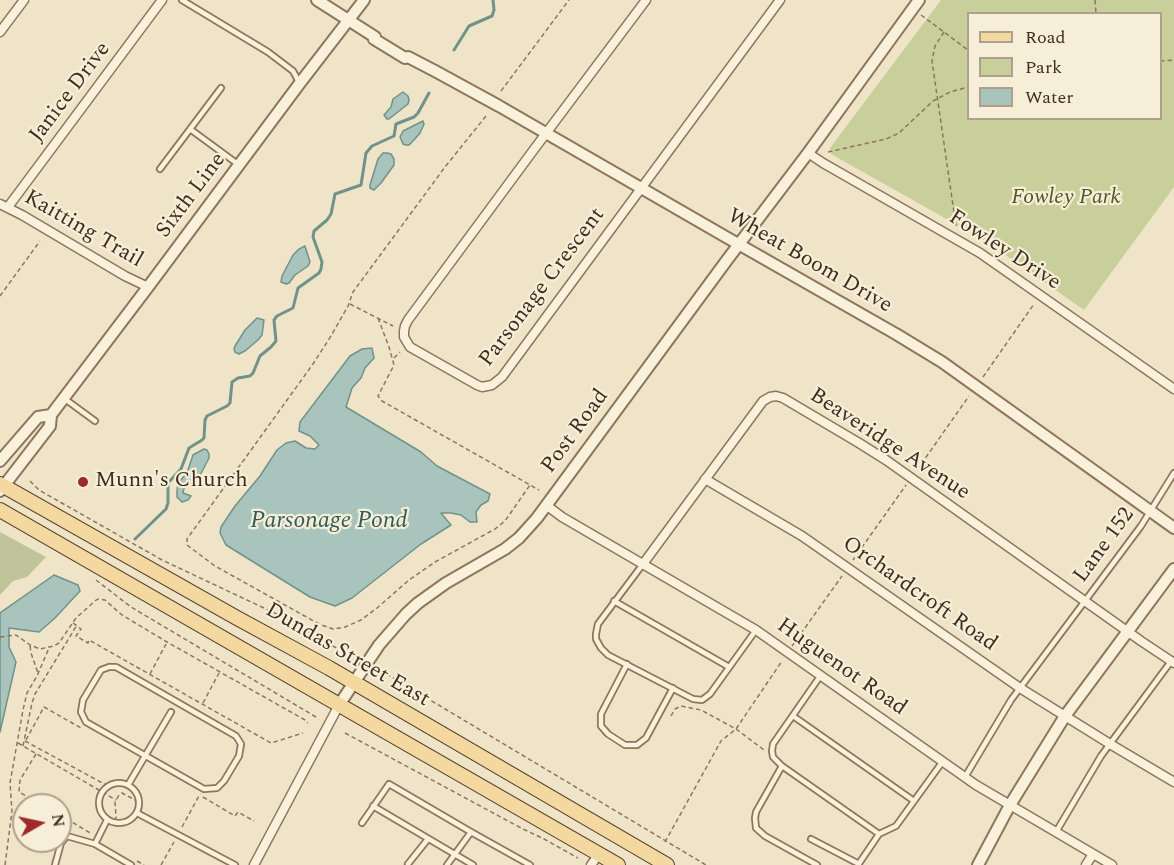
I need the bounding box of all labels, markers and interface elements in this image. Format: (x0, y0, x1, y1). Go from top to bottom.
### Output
legend (967, 12, 1162, 120)
text: Road (1025, 24, 1066, 51)
street label: Janice Drive (25, 38, 117, 148)
text: Park (1025, 54, 1062, 81)
text: Water (1025, 84, 1073, 111)
street label: Sixth Line (151, 148, 233, 244)
street label: Kaitting Trail (19, 185, 147, 275)
park label: Fowley Park (1011, 186, 1121, 212)
street label: Parsonage Crescent (475, 203, 611, 373)
street label: Wheat Boom Drive (722, 204, 896, 320)
street label: Fowley Drive (943, 205, 1065, 297)
street label: Beaveridge Avenue (804, 383, 974, 507)
street label: Post Road (537, 385, 615, 479)
place label: Munn's Church (95, 469, 248, 495)
marker: Munn's Church (76, 475, 90, 489)
street label: Lane 152 (1069, 503, 1141, 589)
water label: Parsonage Pond (250, 508, 408, 536)
street label: Orchardcroft Road (836, 532, 1002, 658)
street label: Dundas Street East (260, 598, 434, 714)
street label: Huguenot Road (771, 613, 911, 723)
north arrow (12, 793, 72, 853)
text: N (45, 812, 71, 829)

